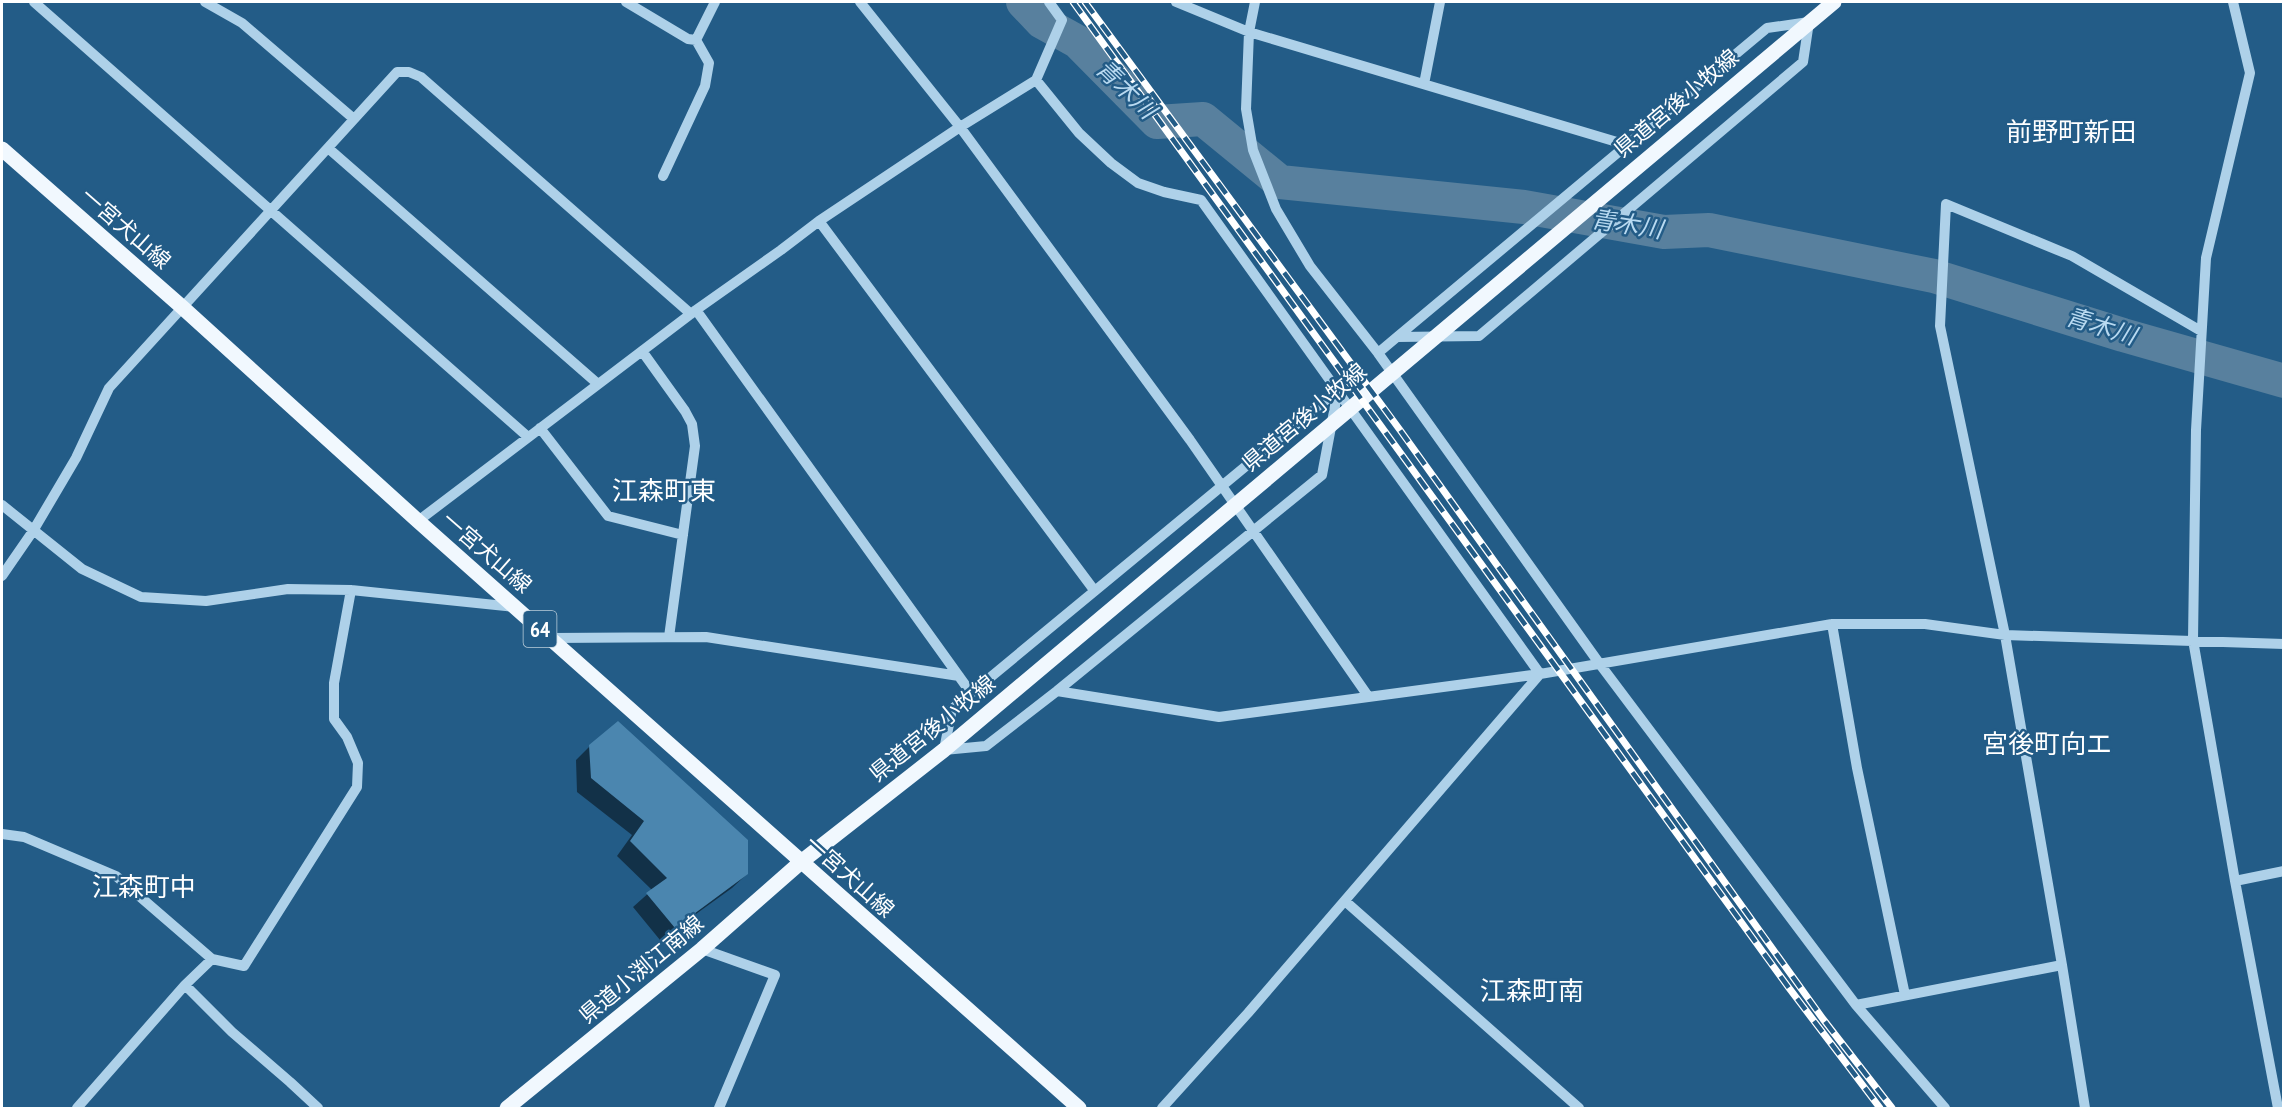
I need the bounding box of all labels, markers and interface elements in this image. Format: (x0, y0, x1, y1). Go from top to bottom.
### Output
street label: 県道宮後小牧線 (1608, 43, 1744, 163)
water label: 青木川 (1089, 53, 1165, 127)
district label: 前野町新田 (2006, 115, 2136, 148)
street label: 一宮犬山線 (75, 181, 177, 275)
water label: 青木川 (1589, 203, 1668, 245)
water label: 青木川 (2062, 301, 2143, 352)
street label: 県道宮後小牧線 (1236, 357, 1372, 477)
district label: 江森町東 (612, 474, 716, 507)
street label: 一宮犬山線 (436, 505, 538, 599)
road number: 64 (524, 611, 556, 647)
street label: 県道宮後小牧線 (863, 669, 1001, 787)
district label: 宮後町向エ (1982, 727, 2112, 760)
street label: 一宮犬山線 (800, 829, 900, 923)
district label: 江森町中 (92, 870, 196, 903)
street label: 県道小渕江南線 (573, 909, 709, 1029)
district label: 江森町南 (1480, 974, 1584, 1007)

